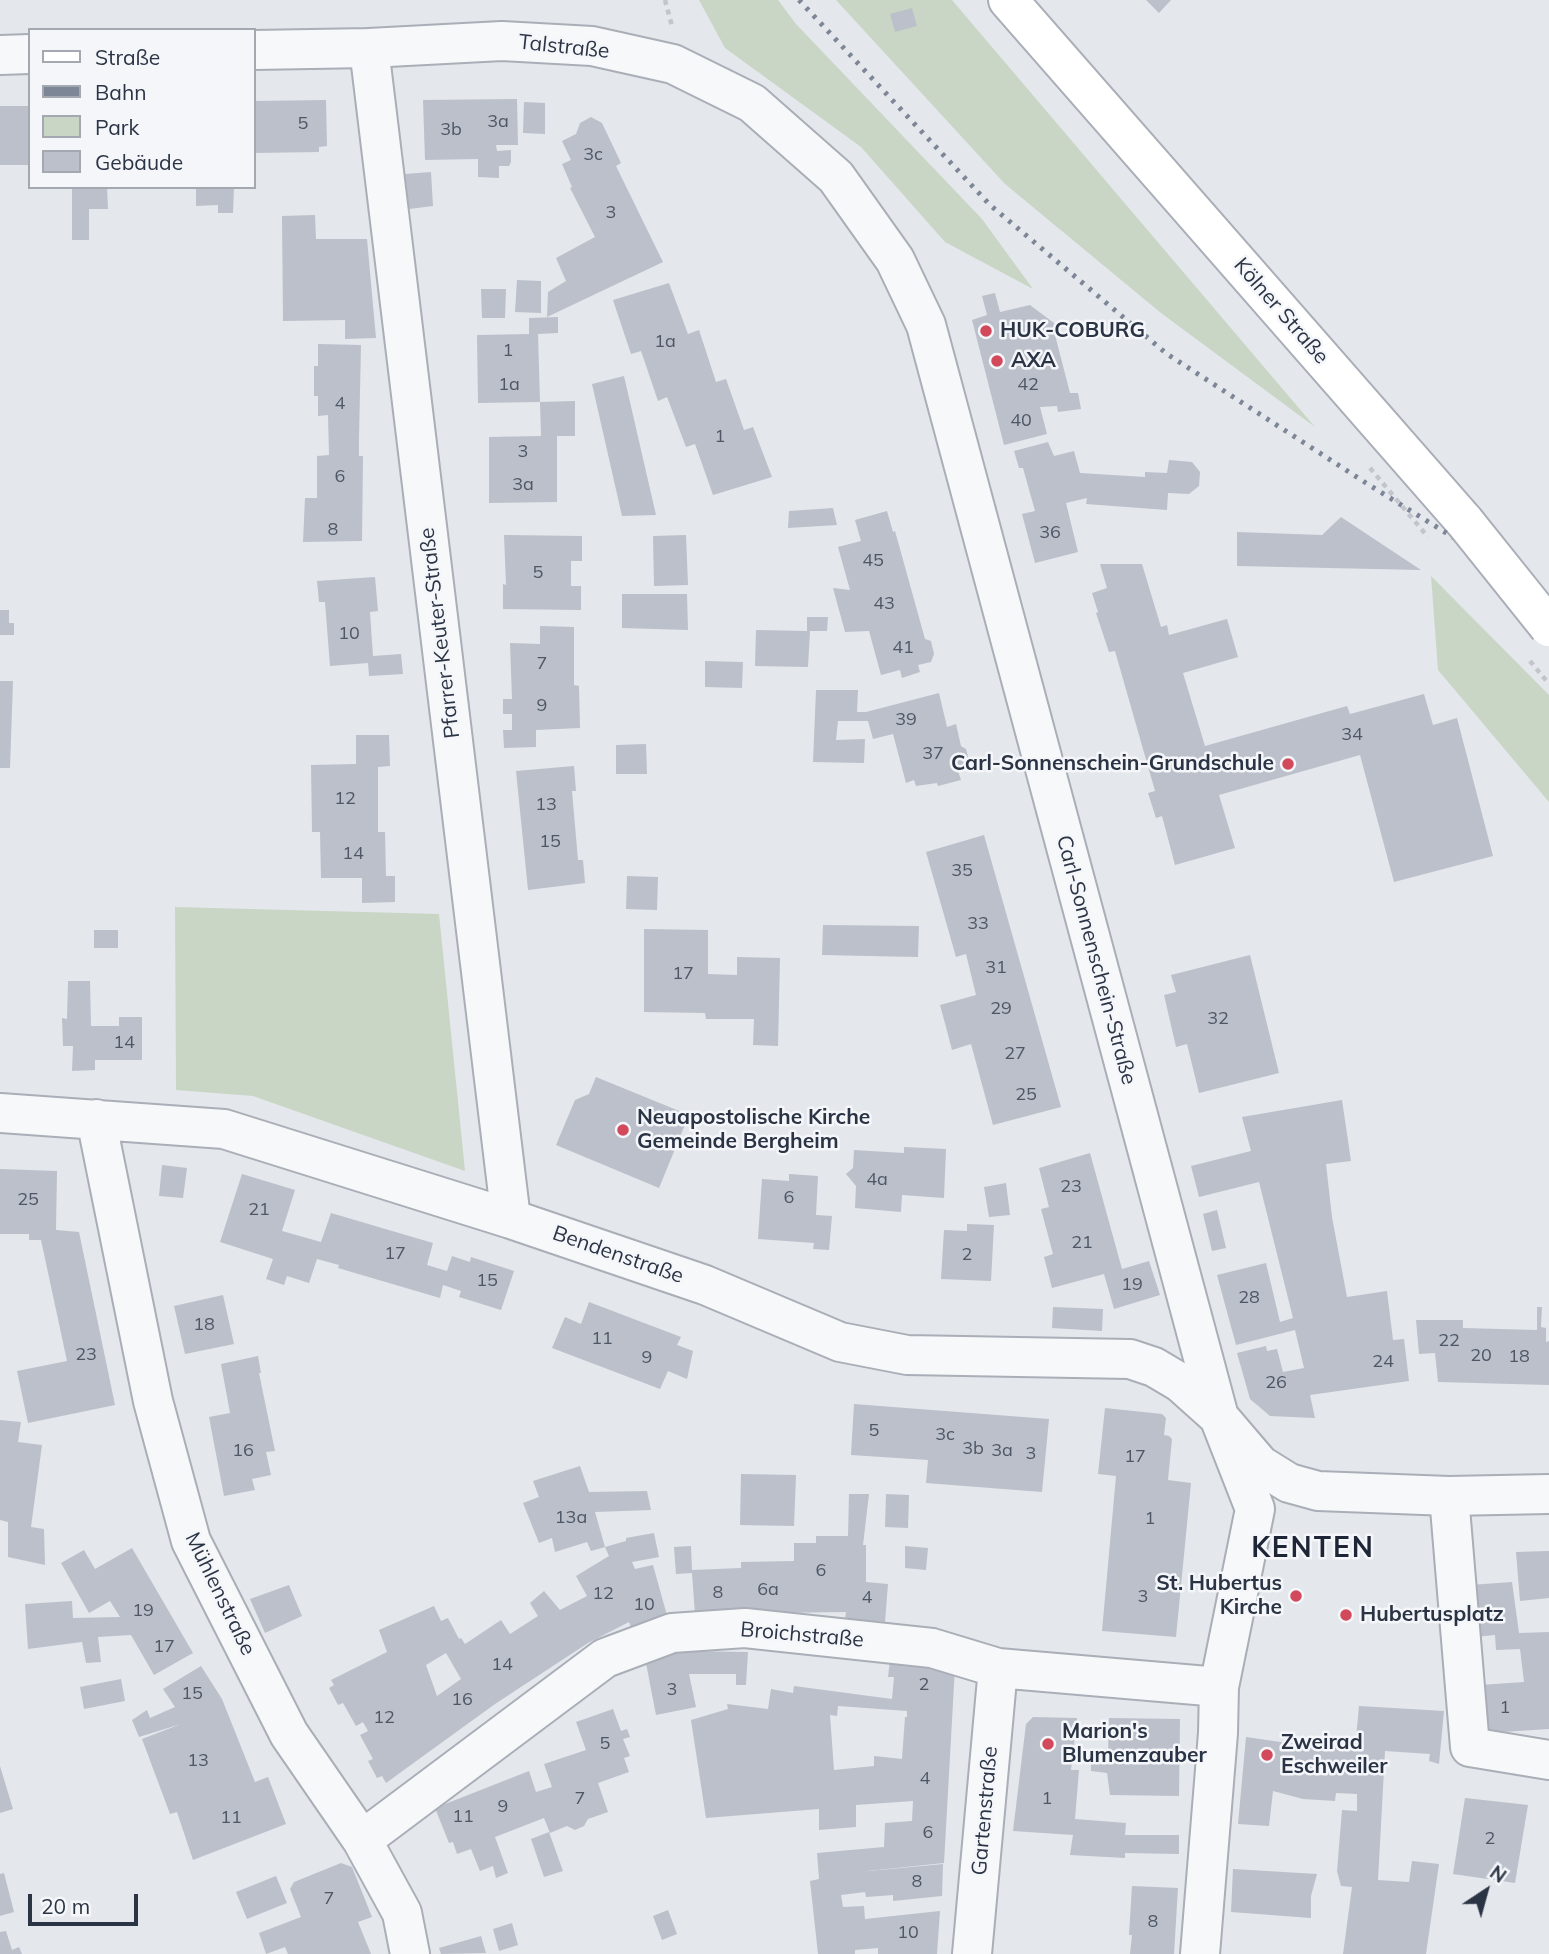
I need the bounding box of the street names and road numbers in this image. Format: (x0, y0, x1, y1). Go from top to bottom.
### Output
street label: Talstraße (517, 30, 611, 64)
street label: Kölner Straße (1228, 253, 1334, 369)
street label: Pfarrer-Keuter-Straße (415, 526, 465, 740)
street label: Carl-Sonnenschein-Straße (1051, 833, 1141, 1087)
street label: Bendenstraße (549, 1221, 687, 1289)
street label: Mühlenstraße (179, 1528, 261, 1660)
street label: Broichstraße (739, 1617, 865, 1653)
street label: Gartenstraße (967, 1745, 1003, 1877)

